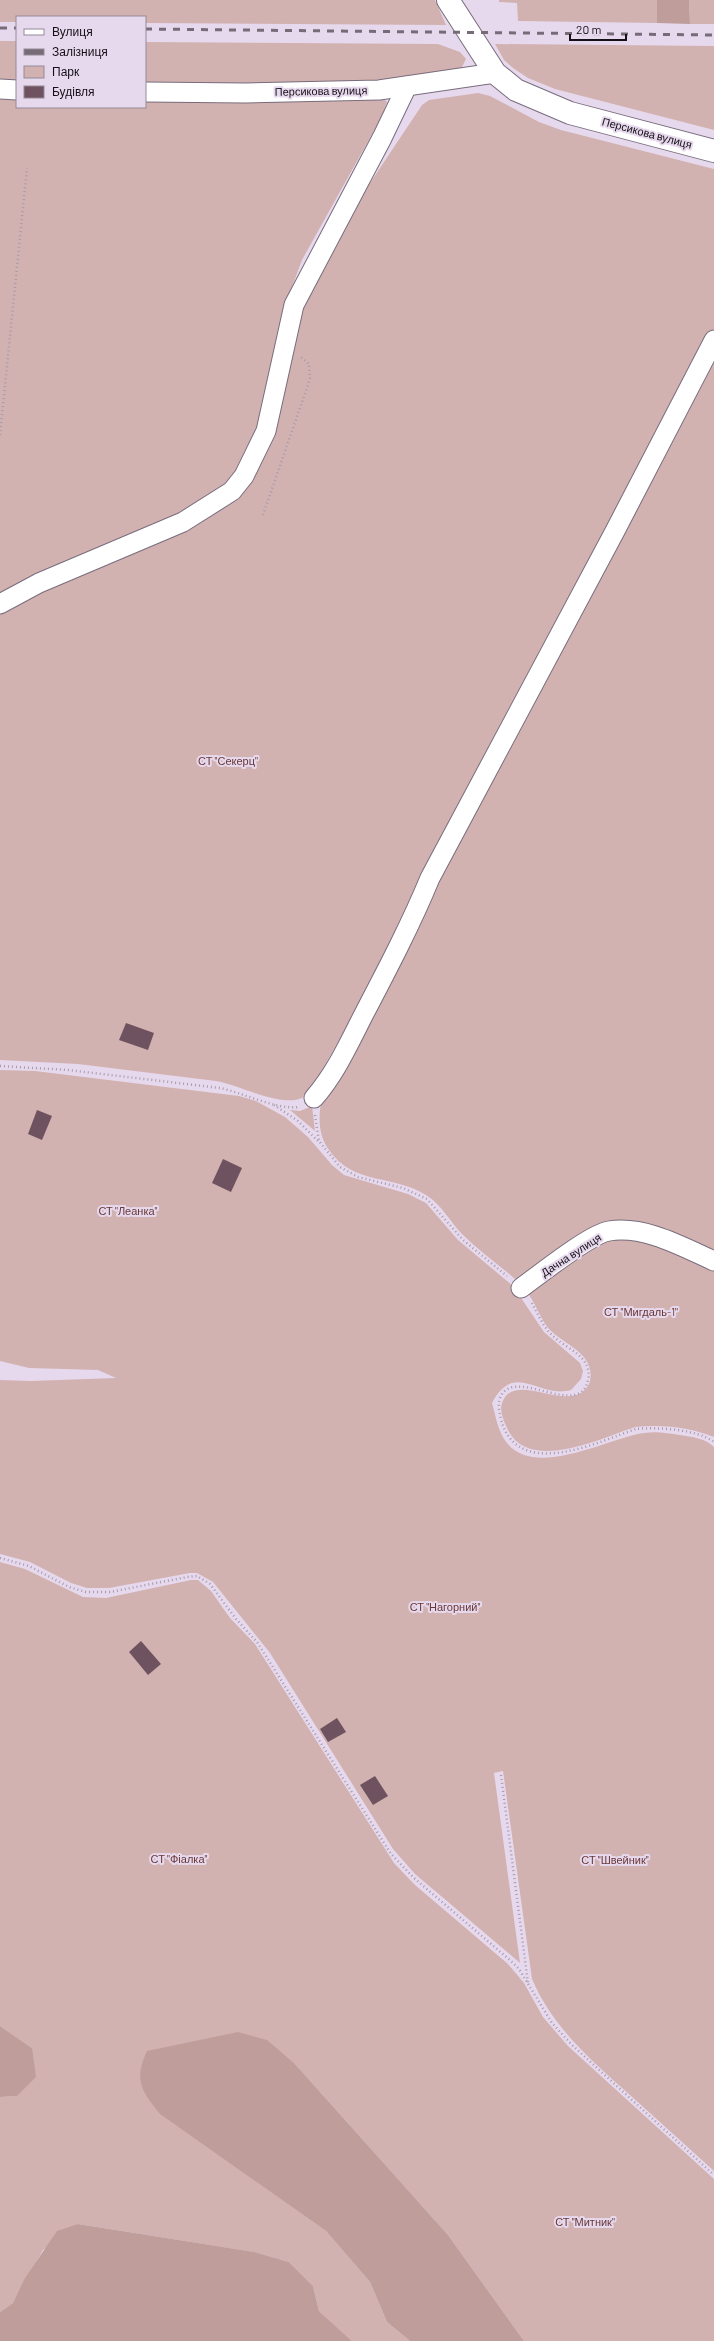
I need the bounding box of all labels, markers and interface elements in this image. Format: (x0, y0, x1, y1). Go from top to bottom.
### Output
legend (16, 16, 146, 108)
scale bar (570, 16, 626, 42)
text: 20 m (576, 22, 602, 36)
text: Вулиця (52, 24, 93, 39)
text: Залізниця (52, 44, 108, 59)
text: Парк (52, 64, 80, 79)
street label: Персикова вулиця (275, 83, 367, 98)
text: Будівля (52, 84, 94, 99)
street label: Персикова вулиця (601, 114, 694, 151)
park label: СТ "Секерц" (198, 754, 258, 767)
park label: СТ "Леанка" (99, 1204, 158, 1217)
street label: Дачна вулиця (538, 1230, 603, 1279)
park label: СТ "Мигдаль-1" (604, 1305, 678, 1318)
park label: СТ "Нагорний" (410, 1600, 480, 1613)
park label: СТ "Фіалка" (151, 1852, 207, 1865)
park label: СТ "Швейник" (581, 1853, 649, 1866)
park label: СТ "Митник" (555, 2215, 615, 2228)

